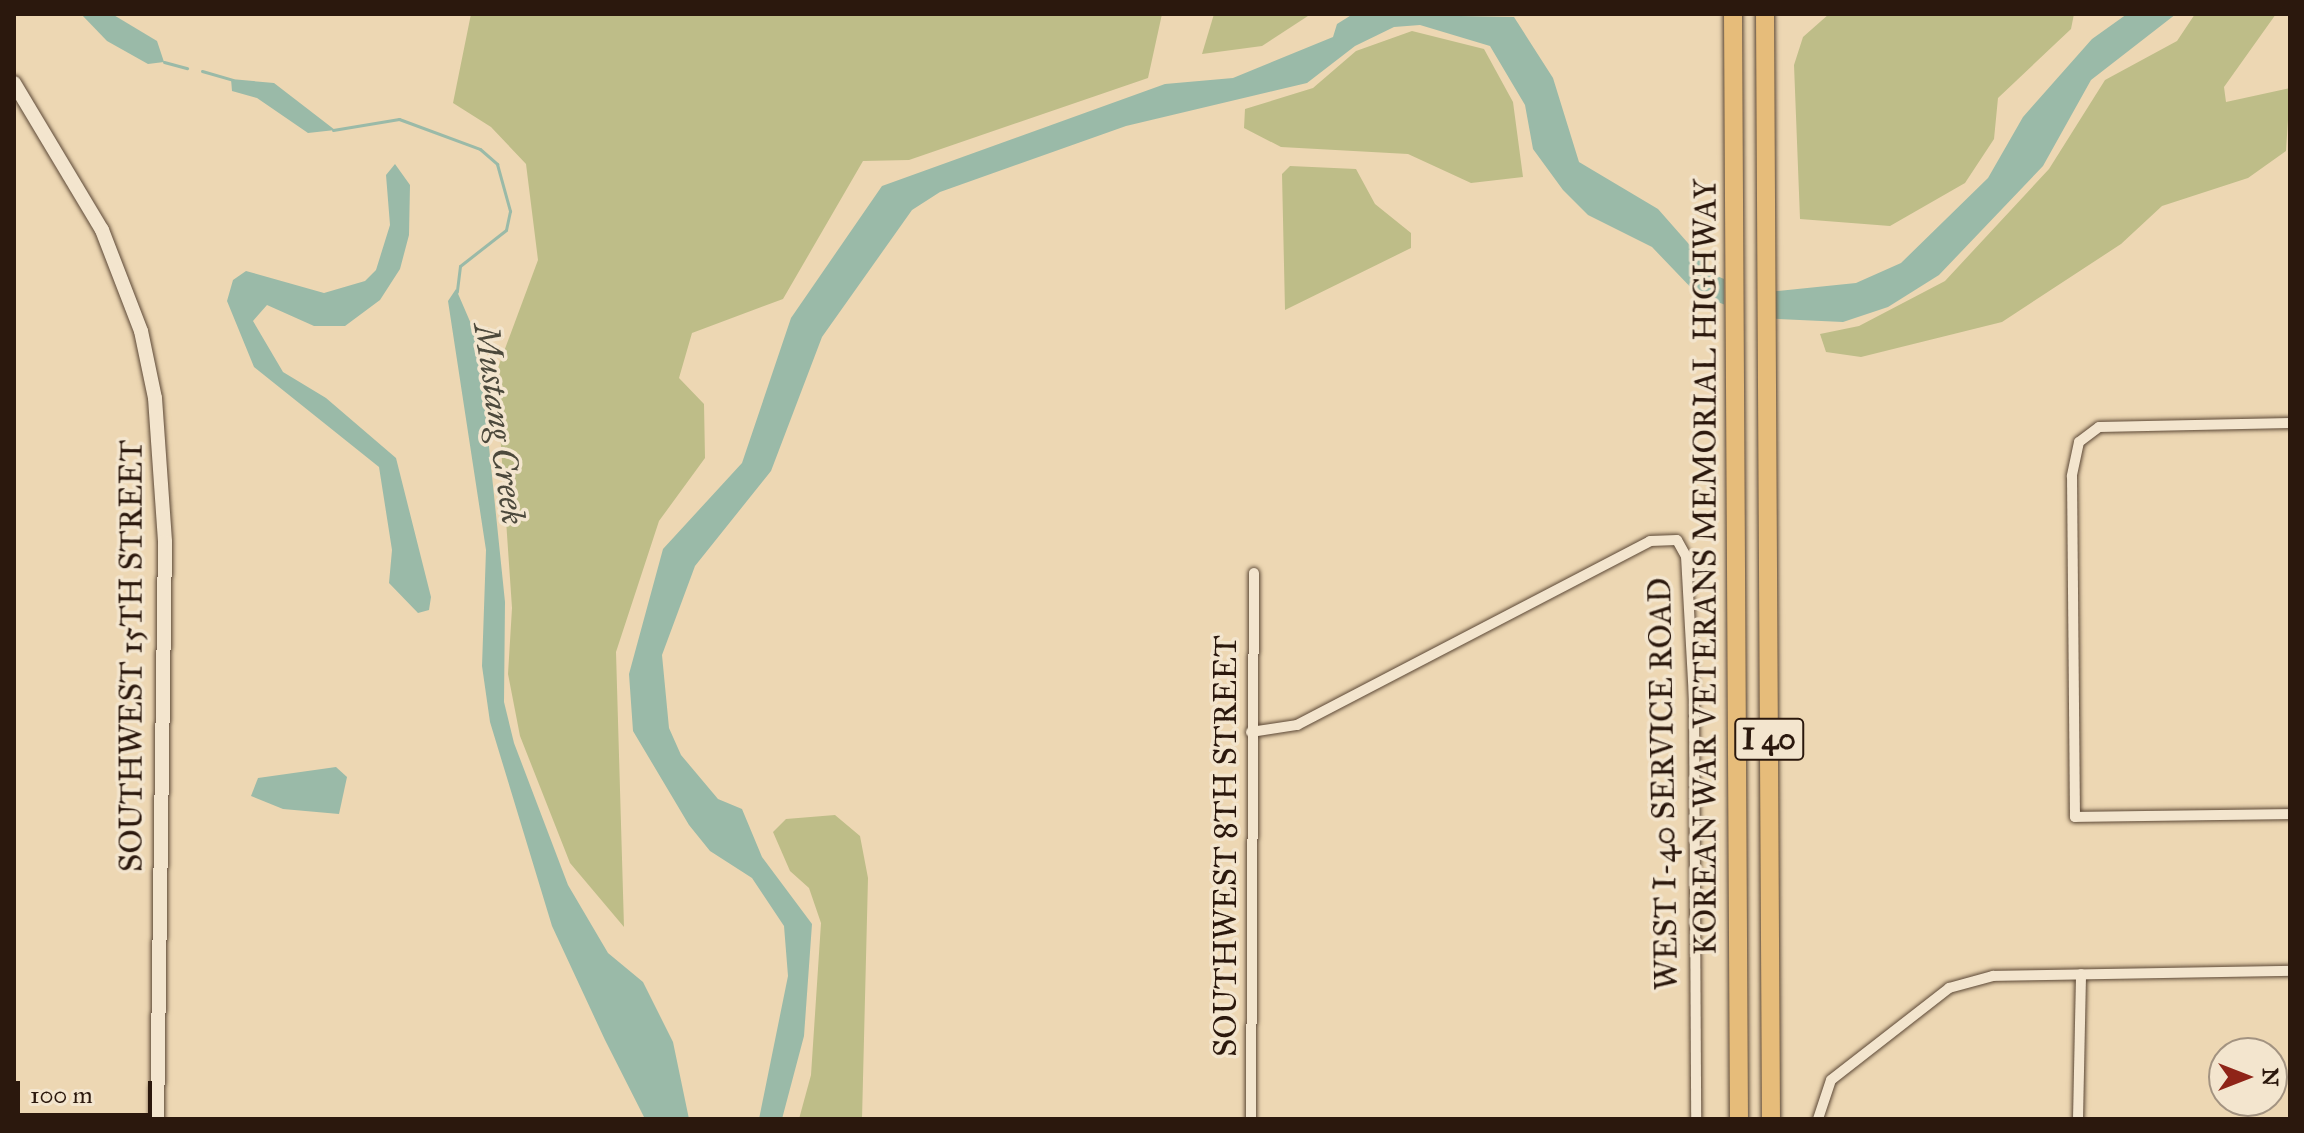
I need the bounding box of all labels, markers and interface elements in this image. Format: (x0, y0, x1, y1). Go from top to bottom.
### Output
street label: KOREAN WAR VETERANS MEMORIAL HIGHWAY (1687, 179, 1725, 955)
water label: Mustang Creek (466, 321, 534, 527)
street label: SOUTHWEST 15TH STREET (113, 440, 151, 872)
street label: WEST I-40 SERVICE ROAD (1641, 577, 1687, 991)
street label: SOUTHWEST 8TH STREET (1207, 635, 1245, 1057)
road number: I 40 (1733, 713, 1805, 765)
north arrow (2208, 1037, 2288, 1117)
scale bar (20, 1065, 156, 1115)
text: N (2257, 1068, 2284, 1086)
text: 100 m (30, 1080, 93, 1110)

